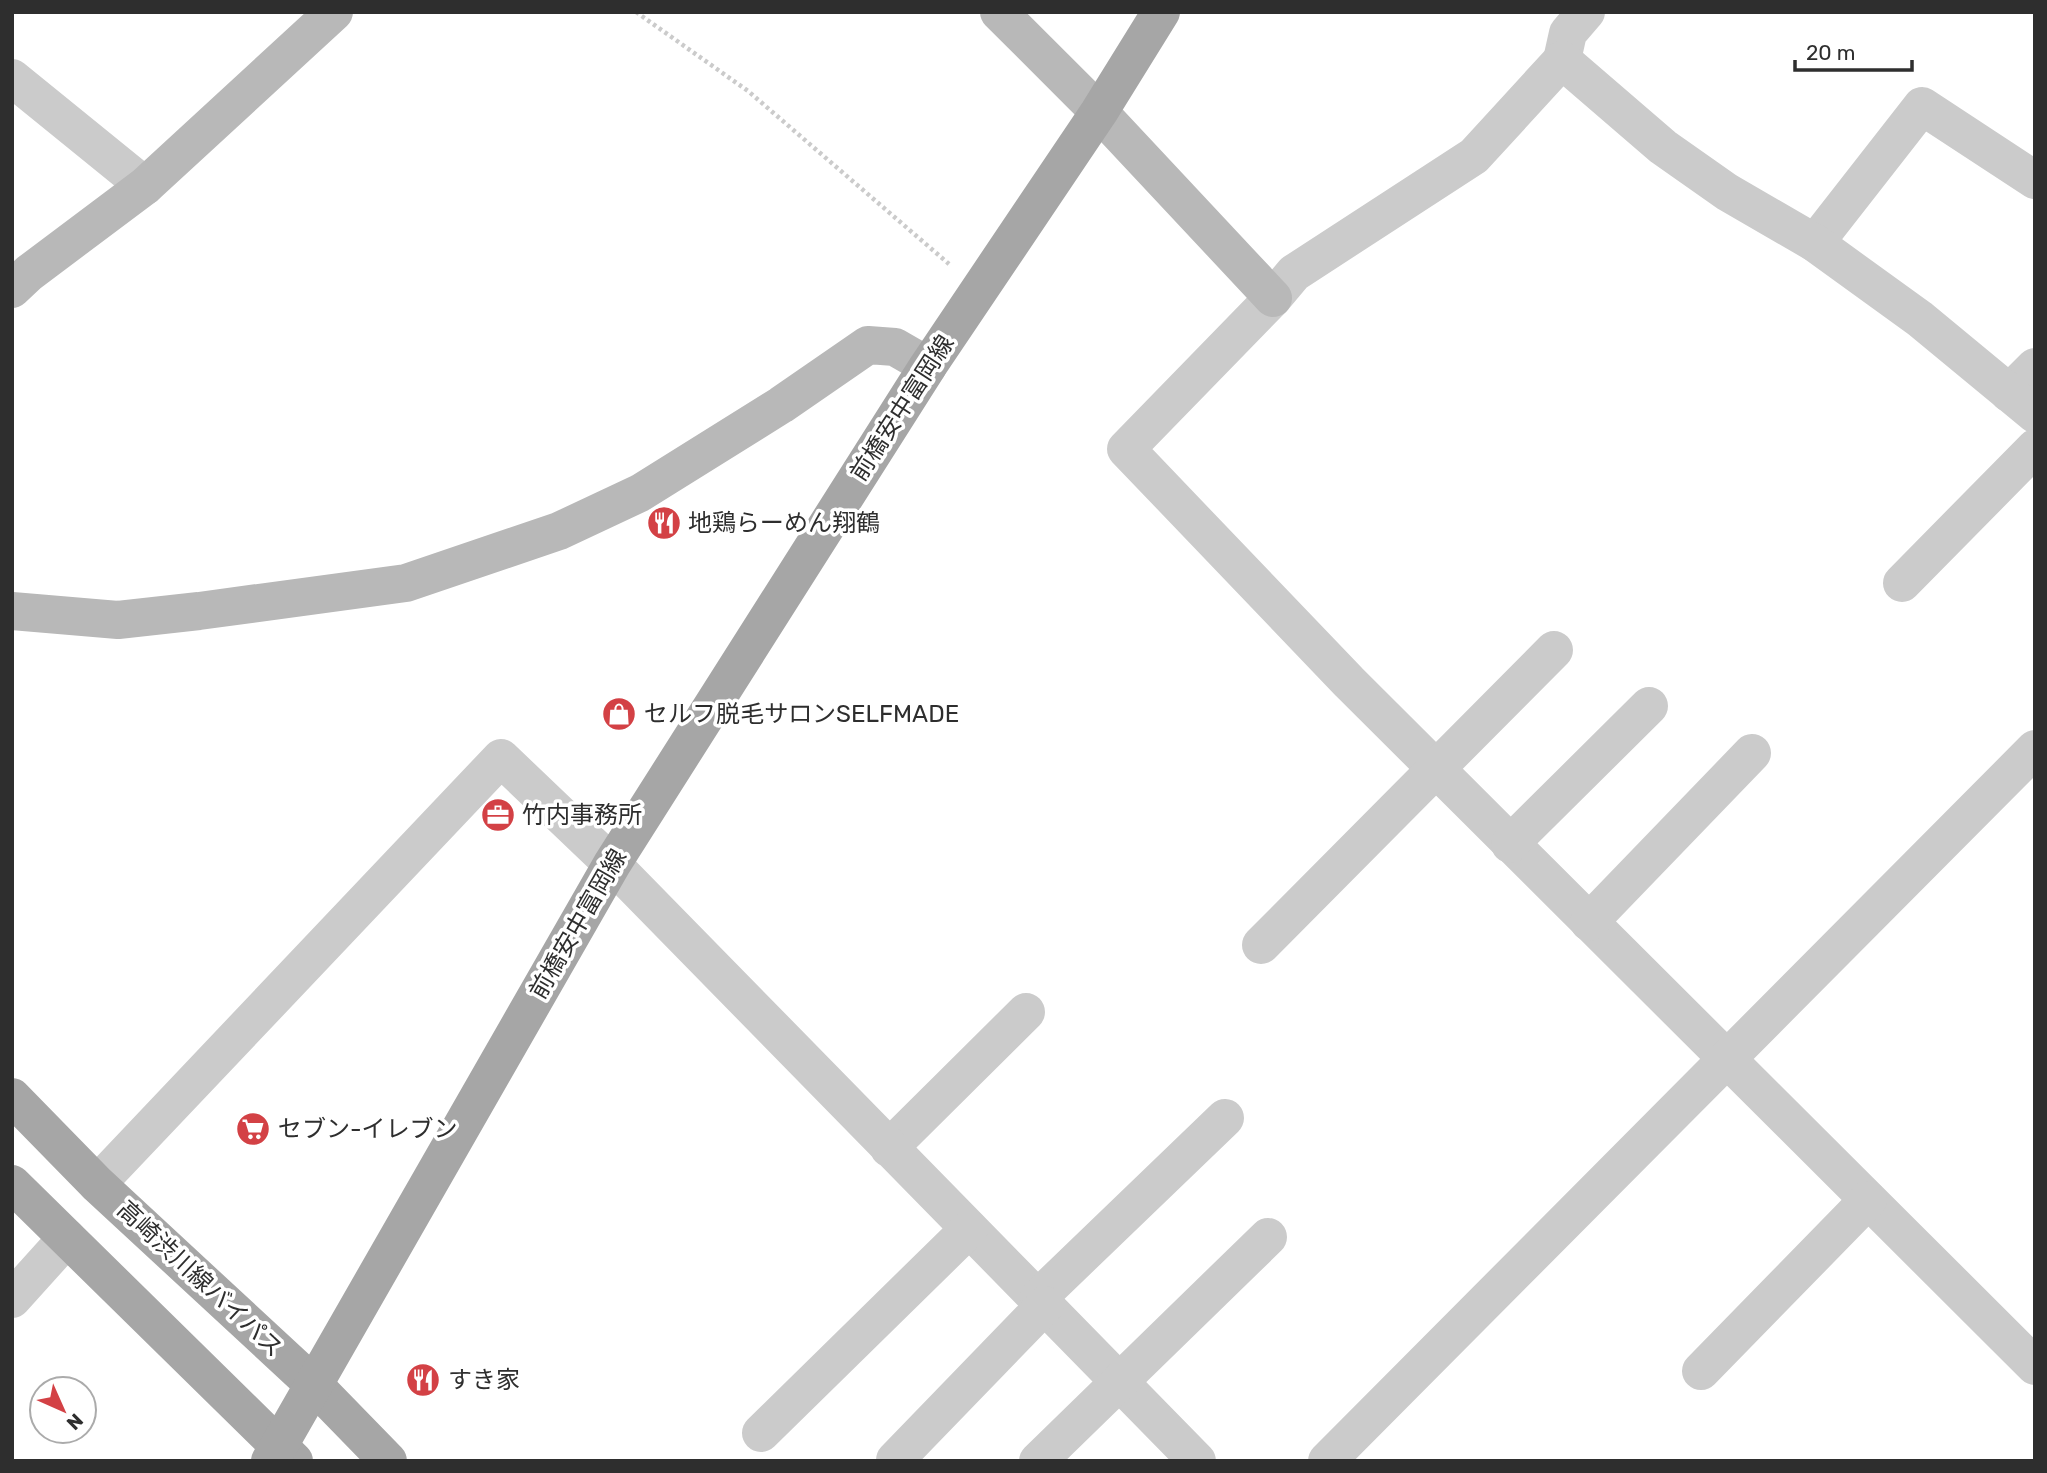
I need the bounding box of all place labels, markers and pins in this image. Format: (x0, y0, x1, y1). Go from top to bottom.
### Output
restaurant icon: 地鶏らーめん翔鶴 (645, 504, 683, 542)
place label: 地鶏らーめん翔鶴 (688, 509, 880, 537)
shop icon: セルフ脱毛サロンSELFMADE (600, 695, 638, 733)
place label: セルフ脱毛サロンSELFMADE (644, 700, 959, 728)
office icon: 竹内事務所 (479, 796, 517, 834)
place label: 竹内事務所 (522, 801, 642, 829)
supermarket icon: セブン-イレブン (234, 1110, 272, 1148)
place label: セブン-イレブン (278, 1115, 458, 1143)
restaurant icon: すき家 (404, 1361, 442, 1399)
place label: すき家 (448, 1366, 520, 1394)

